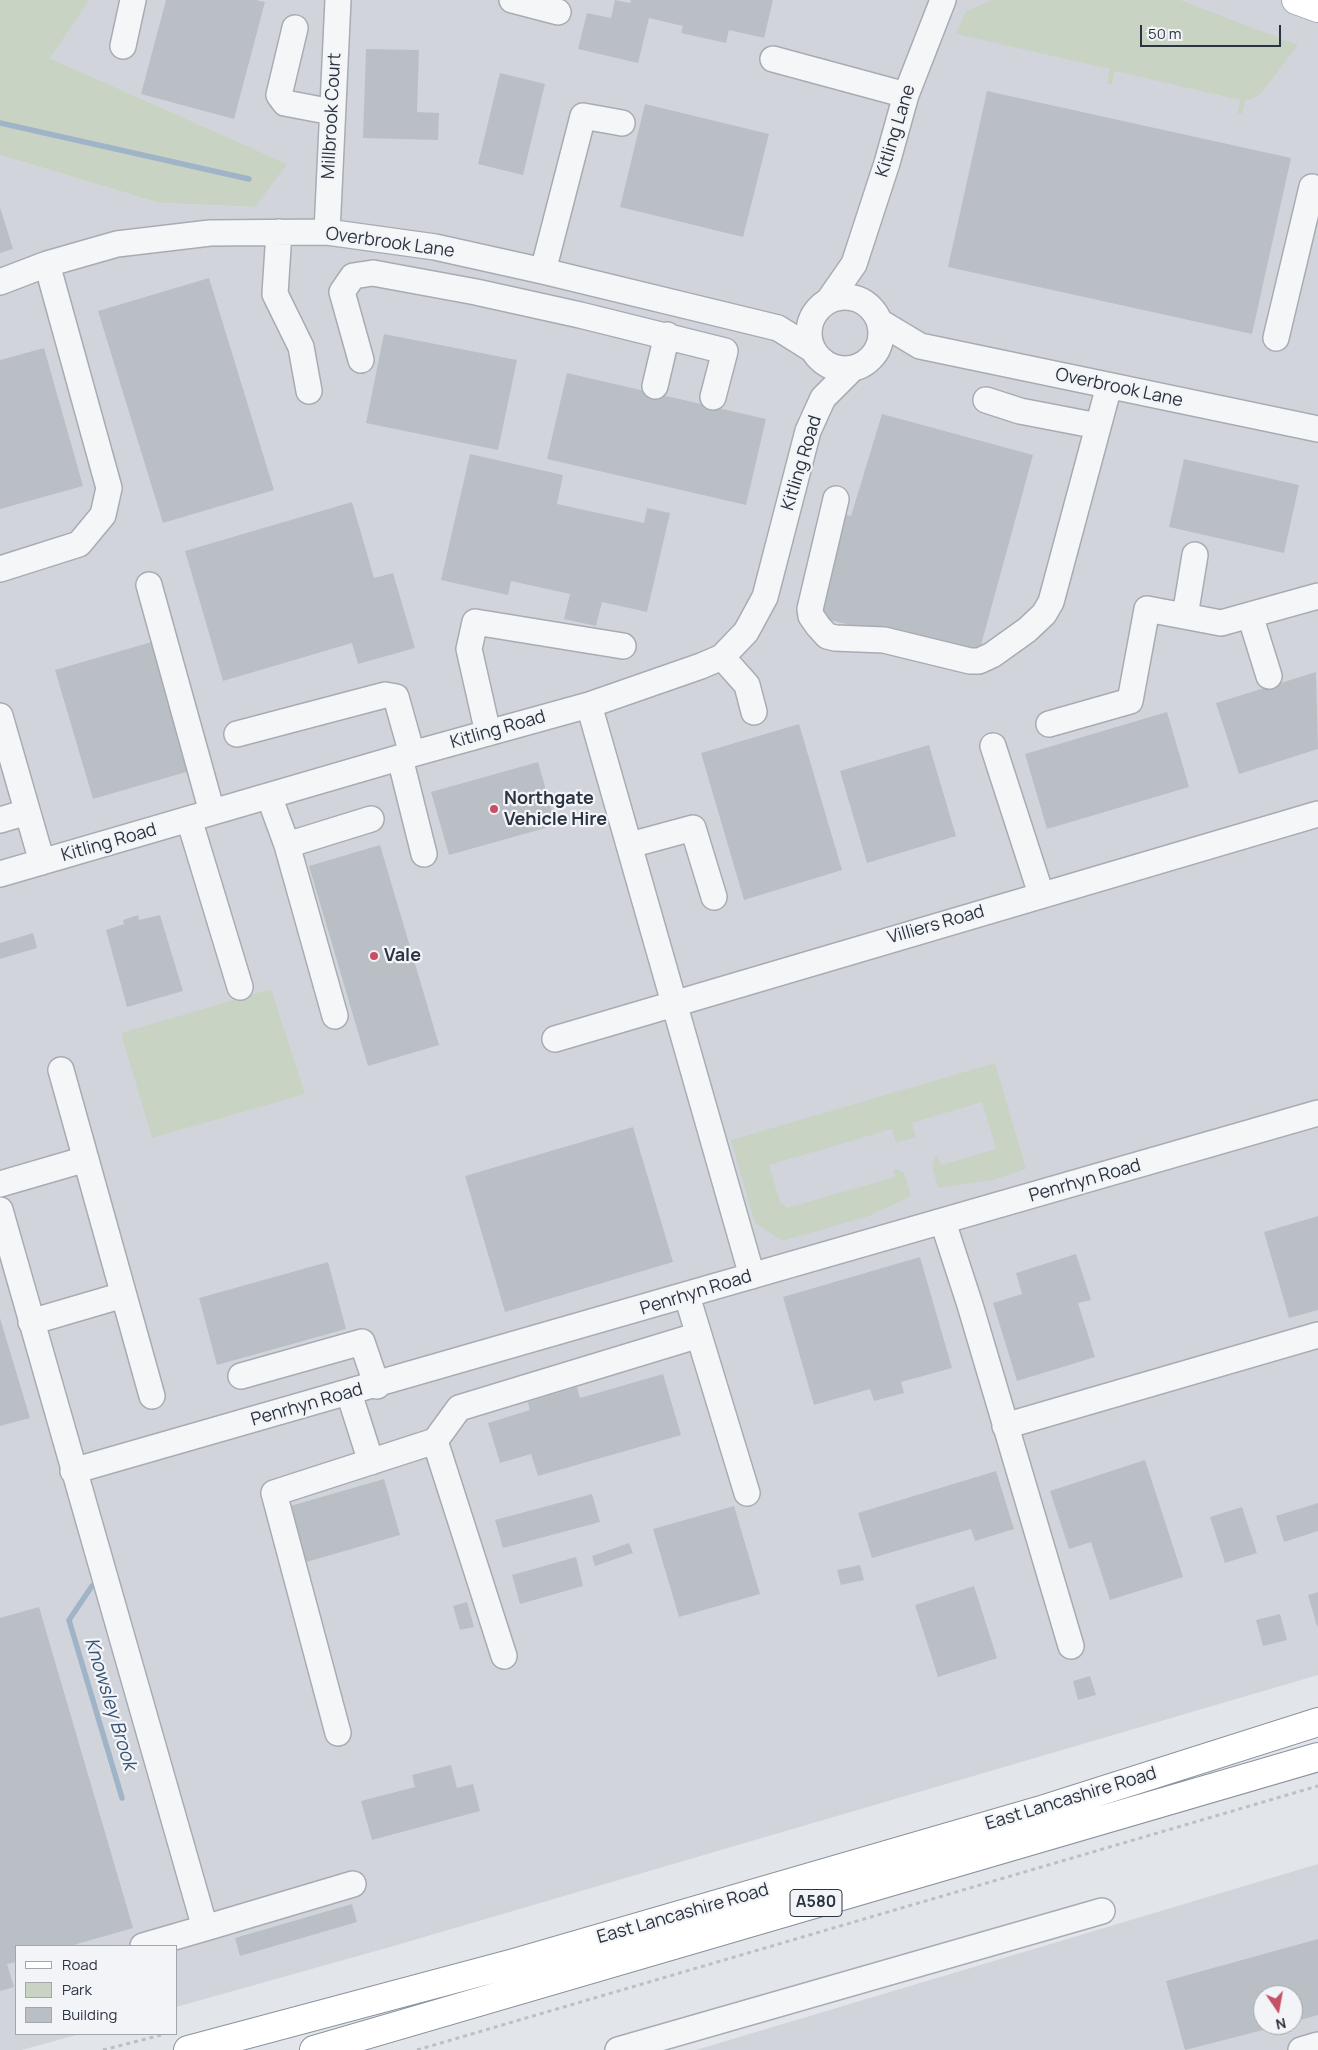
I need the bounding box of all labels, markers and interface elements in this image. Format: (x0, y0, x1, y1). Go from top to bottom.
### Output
scale bar (1143, 15, 1284, 47)
text: 50 m (1148, 23, 1182, 44)
street label: Millbrook Court (318, 52, 346, 180)
street label: Kitling Lane (872, 82, 920, 180)
street label: Overbrook Lane (324, 223, 456, 263)
street label: Overbrook Lane (1053, 364, 1185, 412)
street label: Kitling Road (777, 413, 827, 513)
street label: Kitling Road (448, 706, 548, 754)
place label: Northgate Vehicle Hire (504, 788, 607, 831)
marker: Northgate Vehicle Hire (488, 803, 500, 815)
street label: Kitling Road (59, 819, 159, 867)
street label: Villiers Road (885, 901, 987, 949)
place label: Vale (384, 945, 421, 967)
marker: Vale (368, 950, 380, 962)
street label: Penrhyn Road (1027, 1155, 1143, 1207)
street label: Penrhyn Road (638, 1266, 754, 1320)
street label: Penrhyn Road (249, 1379, 365, 1431)
water label: Knowsley Brook (79, 1635, 141, 1773)
street label: East Lancashire Road (983, 1763, 1159, 1835)
street label: East Lancashire Road (595, 1879, 771, 1949)
road number: A580 (790, 1890, 842, 1916)
legend (15, 1945, 178, 2035)
text: Road (62, 1954, 98, 1975)
text: Park (62, 1979, 92, 2000)
north arrow (1253, 1985, 1303, 2035)
text: Building (62, 2004, 117, 2025)
text: N (1274, 2014, 1288, 2035)

